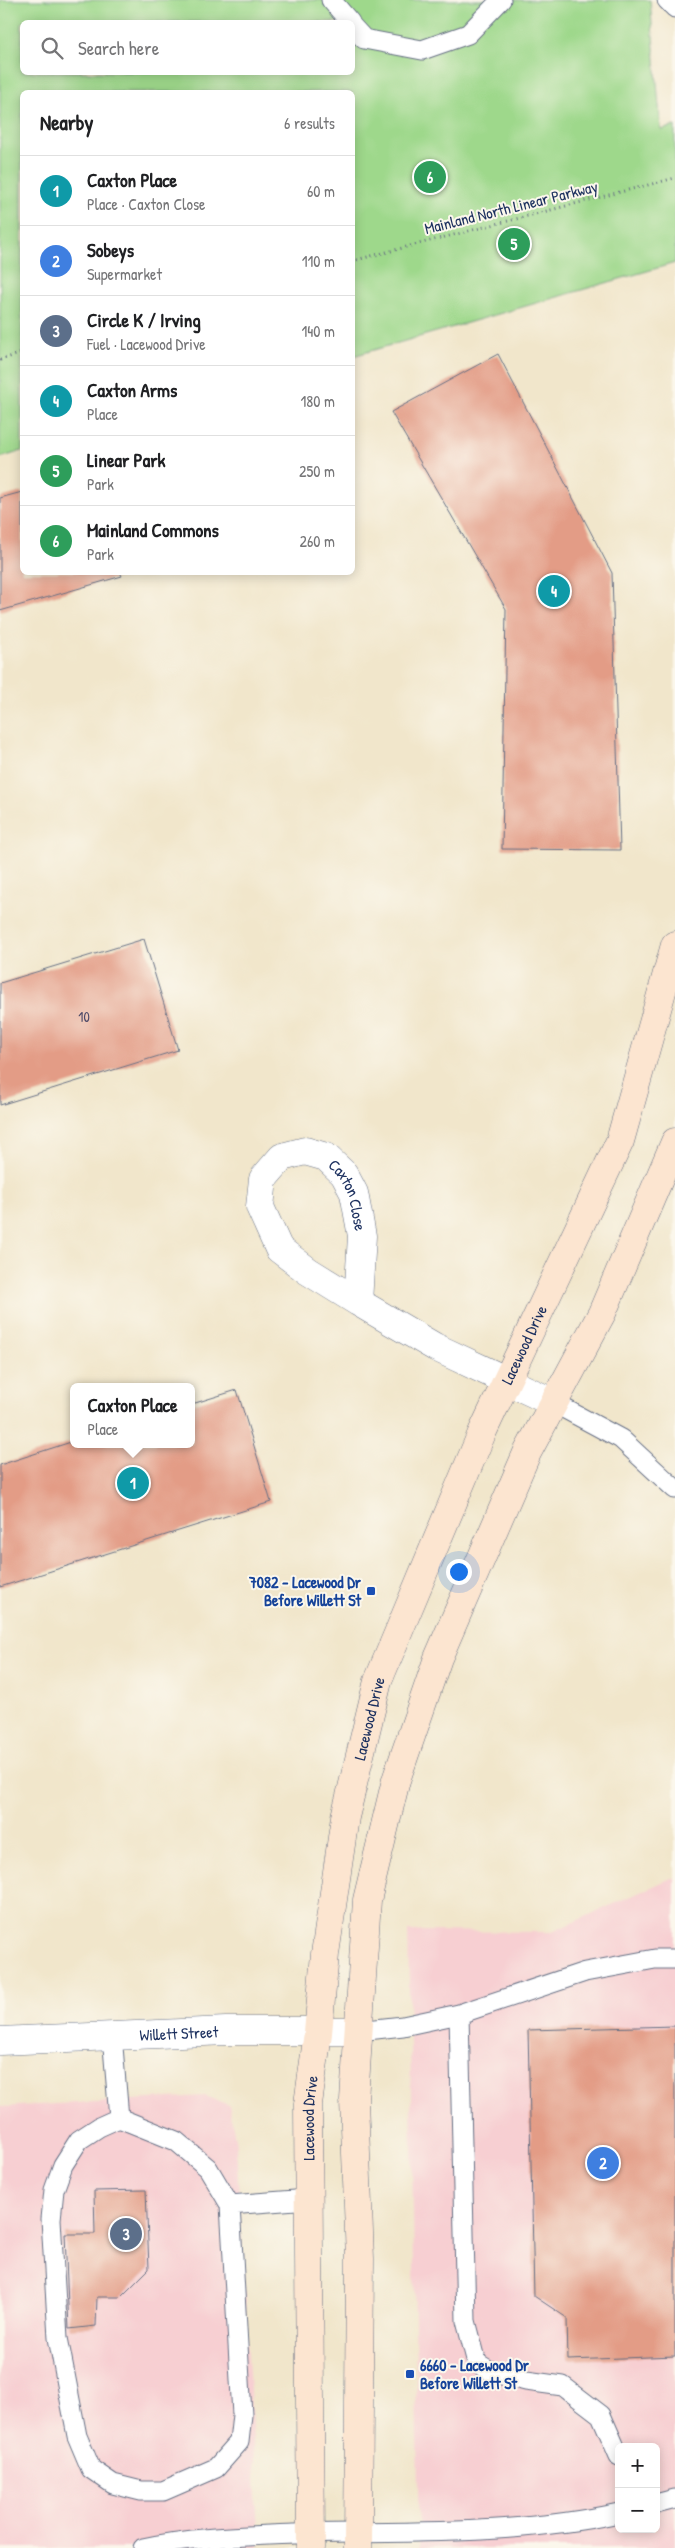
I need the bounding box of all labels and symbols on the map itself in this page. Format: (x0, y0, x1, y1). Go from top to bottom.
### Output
pin: 6 (414, 158, 446, 196)
street label: Mainland North Linear Parkway (422, 175, 600, 239)
pin: 5 (498, 225, 530, 263)
pin: 4 (538, 572, 570, 610)
house number: 10 (78, 1007, 90, 1026)
street label: Caxton Close (324, 1154, 372, 1233)
street label: Lacewood Drive (496, 1301, 552, 1388)
pin: 1 (117, 1464, 149, 1502)
your location (446, 1559, 472, 1585)
place label: 7082 - Lacewood Dr Before Willett St (248, 1571, 362, 1611)
marker: 7082 - Lacewood Dr Before Willett St (365, 1585, 377, 1597)
street label: Lacewood Drive (348, 1672, 390, 1762)
street label: Willett Street (139, 2020, 219, 2046)
street label: Lacewood Drive (297, 2074, 323, 2161)
pin: 2 (587, 2144, 619, 2182)
pin: 3 (110, 2215, 142, 2253)
place label: 6660 - Lacewood Dr Before Willett St (420, 2354, 530, 2394)
marker: 6660 - Lacewood Dr Before Willett St (404, 2368, 416, 2380)

